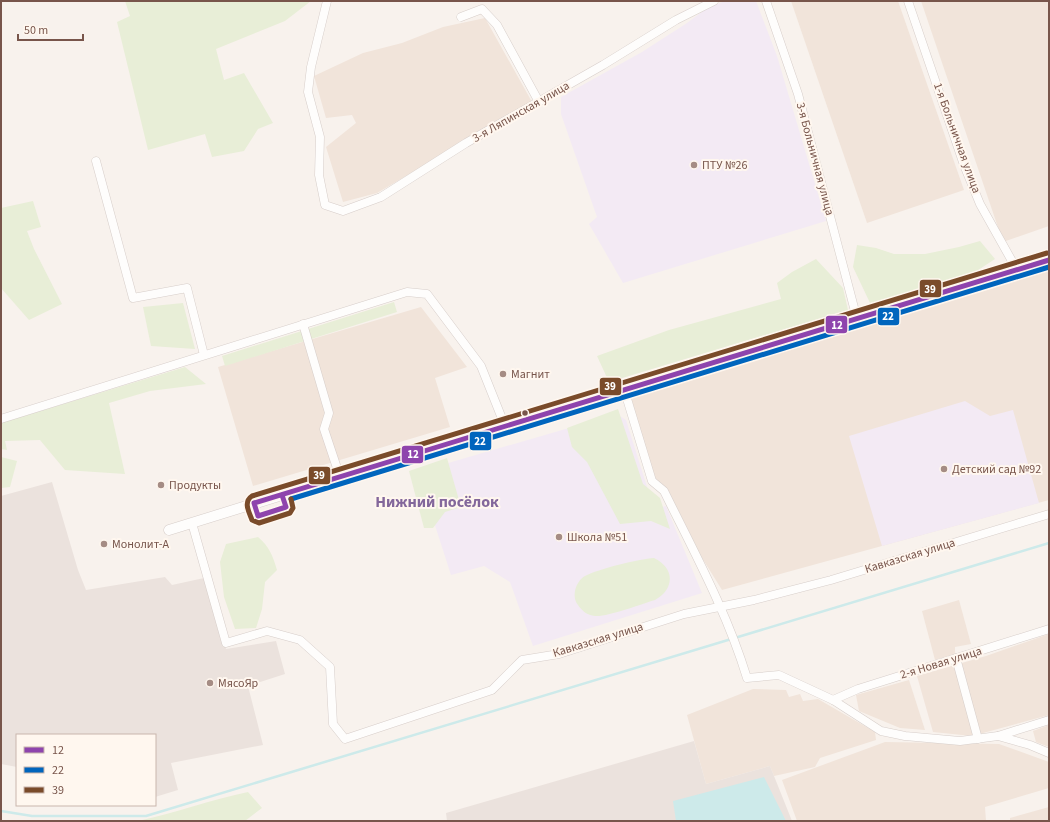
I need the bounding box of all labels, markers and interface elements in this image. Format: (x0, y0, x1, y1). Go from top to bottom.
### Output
scale bar (18, 16, 83, 42)
text: 50 m (24, 22, 48, 39)
street label: 3-я Ляпинская улица (469, 77, 573, 147)
street label: 1-я Больничная улица (929, 80, 985, 196)
street label: 3-я Больничная улица (792, 101, 838, 217)
place label: ПТУ №26 (702, 157, 747, 174)
marker: ПТУ №26 (689, 160, 699, 170)
line badge: 39 (919, 279, 942, 298)
text: 39 (924, 282, 936, 297)
line badge: 22 (877, 307, 900, 326)
text: 22 (882, 309, 894, 324)
line badge: 12 (825, 315, 848, 334)
text: 12 (831, 318, 843, 333)
place label: Магнит (511, 366, 550, 383)
marker: Магнит (498, 369, 508, 379)
line badge: 39 (599, 377, 622, 396)
text: 39 (604, 379, 616, 394)
unlabelled marker (520, 408, 530, 418)
line badge: 22 (469, 431, 492, 451)
text: 22 (474, 434, 486, 449)
line badge: 12 (401, 445, 424, 464)
text: 12 (407, 447, 419, 462)
place label: Детский сад №92 (952, 461, 1041, 478)
marker: Детский сад №92 (939, 464, 949, 474)
line badge: 39 (308, 466, 331, 485)
text: 39 (313, 468, 325, 483)
place label: Продукты (169, 477, 221, 494)
marker: Продукты (156, 480, 166, 490)
district label: Нижний посёлок (375, 491, 499, 513)
place label: Школа №51 (567, 529, 627, 546)
marker: Школа №51 (554, 532, 564, 542)
street label: Кавказская улица (863, 534, 957, 578)
place label: Монолит-А (112, 536, 170, 553)
marker: Монолит-А (99, 539, 109, 549)
street label: Кавказская улица (551, 618, 645, 662)
street label: 2-я Новая улица (898, 642, 984, 684)
place label: МясоЯр (218, 675, 259, 692)
marker: МясоЯр (205, 678, 215, 688)
legend (16, 734, 156, 806)
text: 12 (52, 742, 64, 759)
text: 22 (52, 762, 64, 779)
text: 39 (52, 782, 64, 799)

